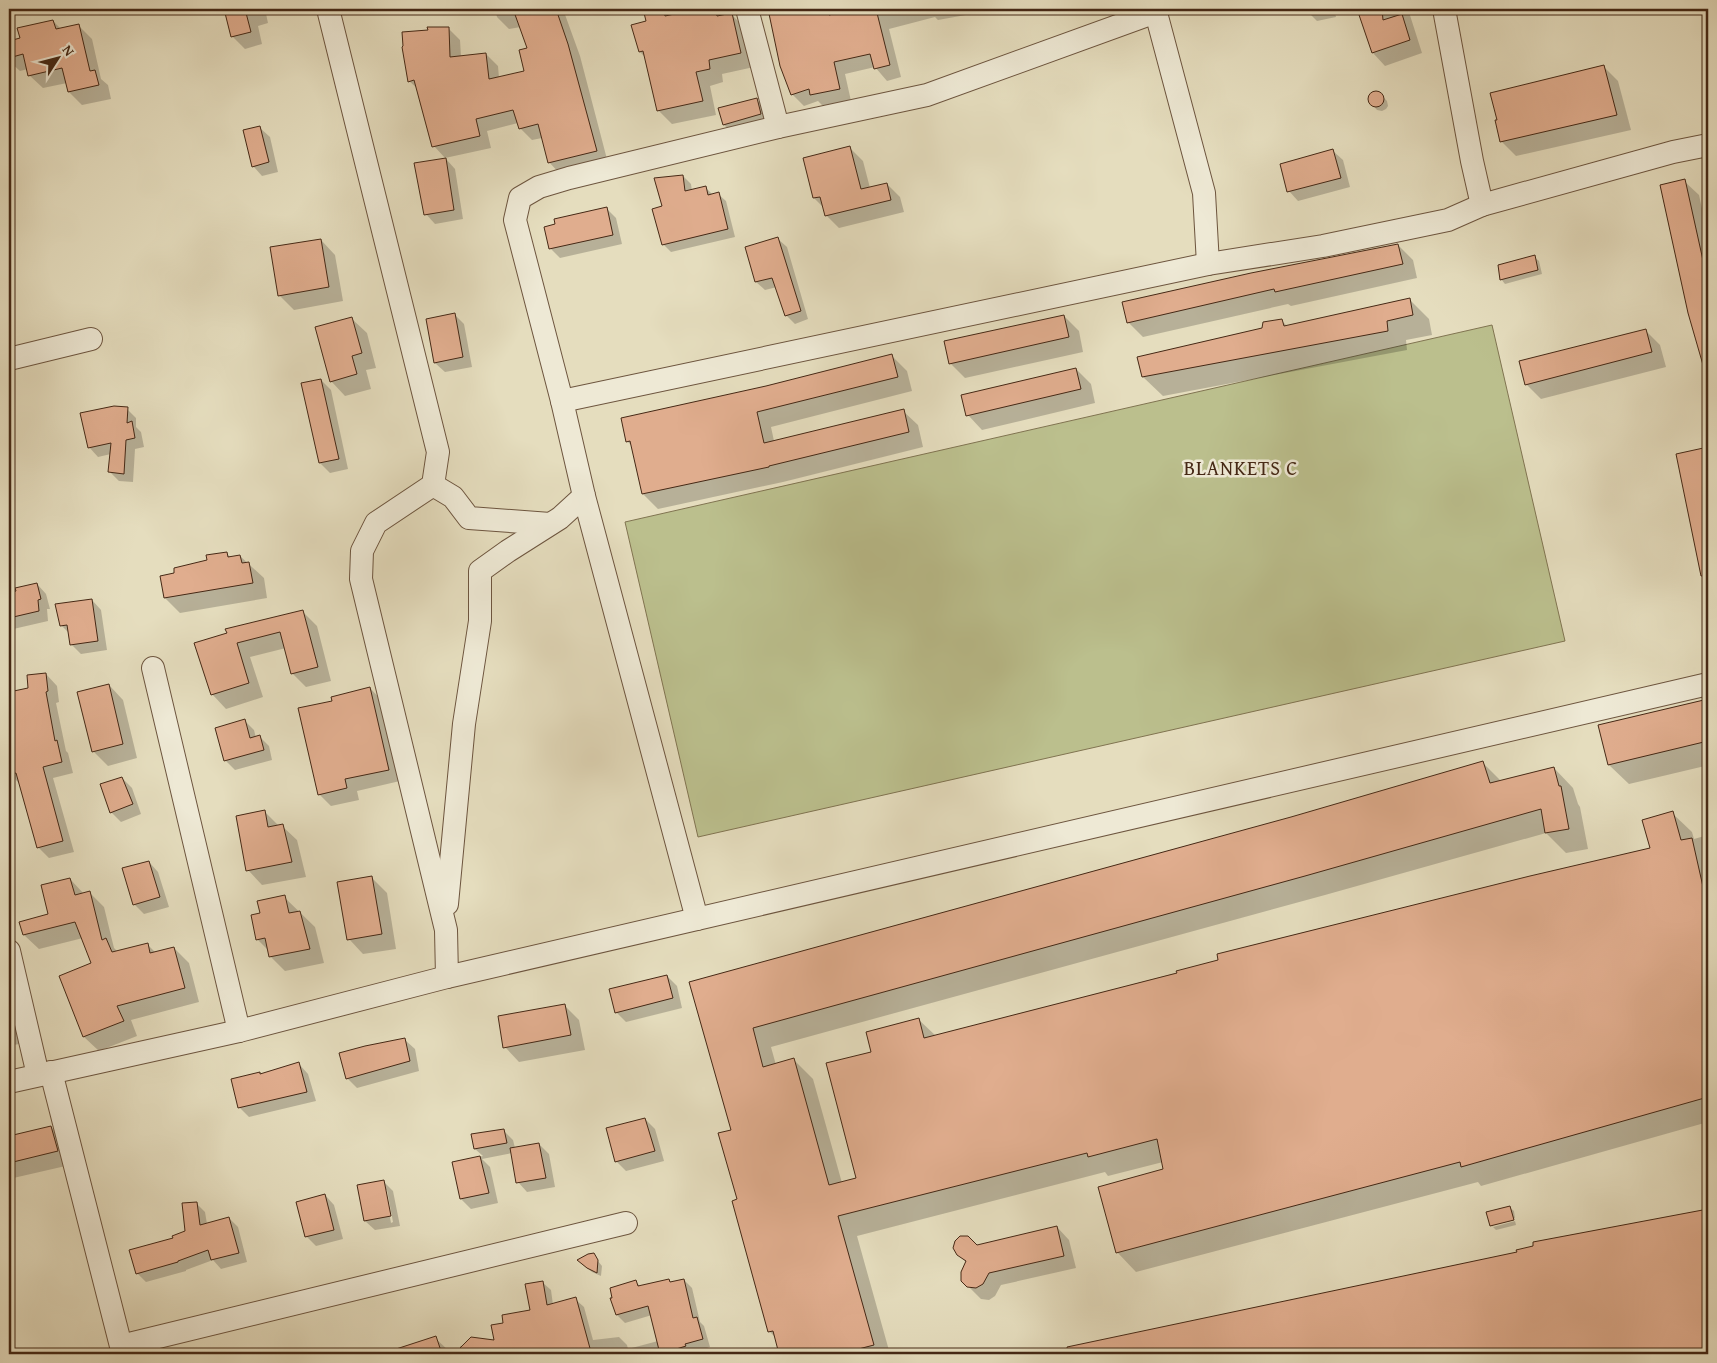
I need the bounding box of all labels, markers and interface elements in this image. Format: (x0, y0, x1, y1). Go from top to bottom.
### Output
north arrow (32, 32, 82, 82)
text: N (58, 41, 80, 61)
district label: BLANKETS C (1184, 453, 1298, 482)

